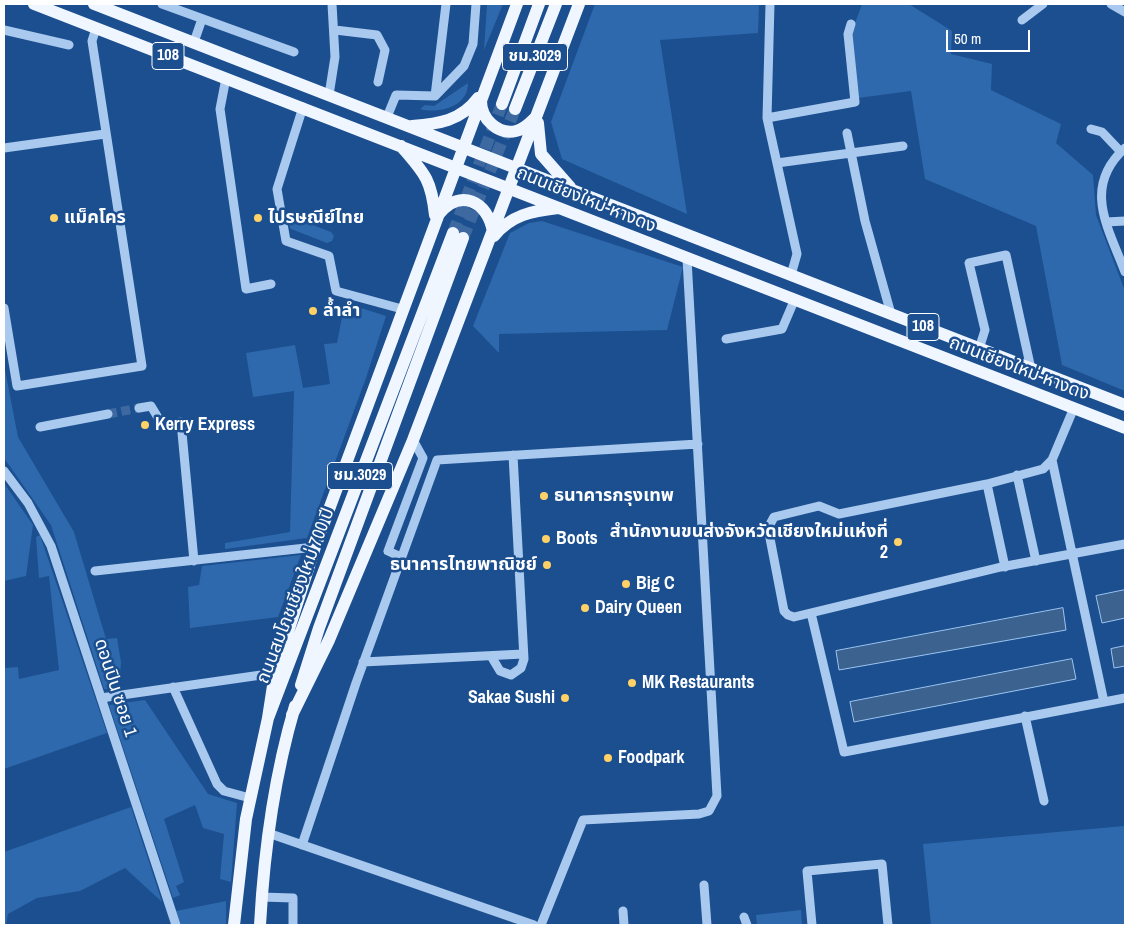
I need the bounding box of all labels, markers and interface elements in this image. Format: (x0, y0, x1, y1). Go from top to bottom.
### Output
scale bar (949, 20, 1033, 52)
text: 50 m (954, 28, 981, 49)
road number: 108 (152, 42, 184, 70)
road number: ชม.3029 (502, 44, 568, 70)
street label: ถนนเชียงใหม่-หางดง (513, 162, 659, 238)
place label: แม็คโคร (64, 207, 126, 229)
place label: ไปรษณีย์ไทย (268, 207, 364, 229)
marker: แม็คโคร (48, 212, 60, 224)
marker: ไปรษณีย์ไทย (252, 212, 264, 224)
place label: ล้ำลำ (323, 300, 360, 322)
marker: ล้ำลำ (307, 305, 319, 317)
road number: 108 (907, 314, 939, 341)
street label: ถนนเชียงใหม่-หางดง (946, 332, 1092, 406)
place label: Kerry Express (155, 414, 255, 436)
marker: Kerry Express (139, 419, 151, 431)
road number: ชม.3029 (328, 462, 392, 490)
place label: ธนาคารกรุงเทพ (554, 485, 674, 507)
marker: ธนาคารกรุงเทพ (538, 490, 550, 502)
street label: ถนนสมโภชเชียงใหม่ 700 ปี (253, 505, 339, 687)
place label: สำนักงานขนส่งจังหวัดเชียงใหม่แห่งที่ 2 (610, 521, 888, 564)
place label: Boots (556, 528, 598, 550)
marker: Boots (540, 533, 552, 545)
marker: สำนักงานขนส่งจังหวัดเชียงใหม่แห่งที่ 2 (892, 536, 904, 548)
place label: ธนาคารไทยพาณิชย์ (390, 554, 537, 576)
marker: ธนาคารไทยพาณิชย์ (541, 559, 553, 571)
place label: Big C (636, 573, 675, 595)
marker: Big C (620, 578, 632, 590)
place label: Dairy Queen (595, 597, 682, 619)
marker: Dairy Queen (579, 602, 591, 614)
street label: ดอนปิน ซอย 1 (89, 636, 141, 740)
place label: MK Restaurants (642, 672, 754, 694)
marker: MK Restaurants (626, 677, 638, 689)
place label: Sakae Sushi (468, 687, 555, 709)
marker: Sakae Sushi (559, 692, 571, 704)
place label: Foodpark (618, 747, 685, 769)
marker: Foodpark (602, 752, 614, 764)

